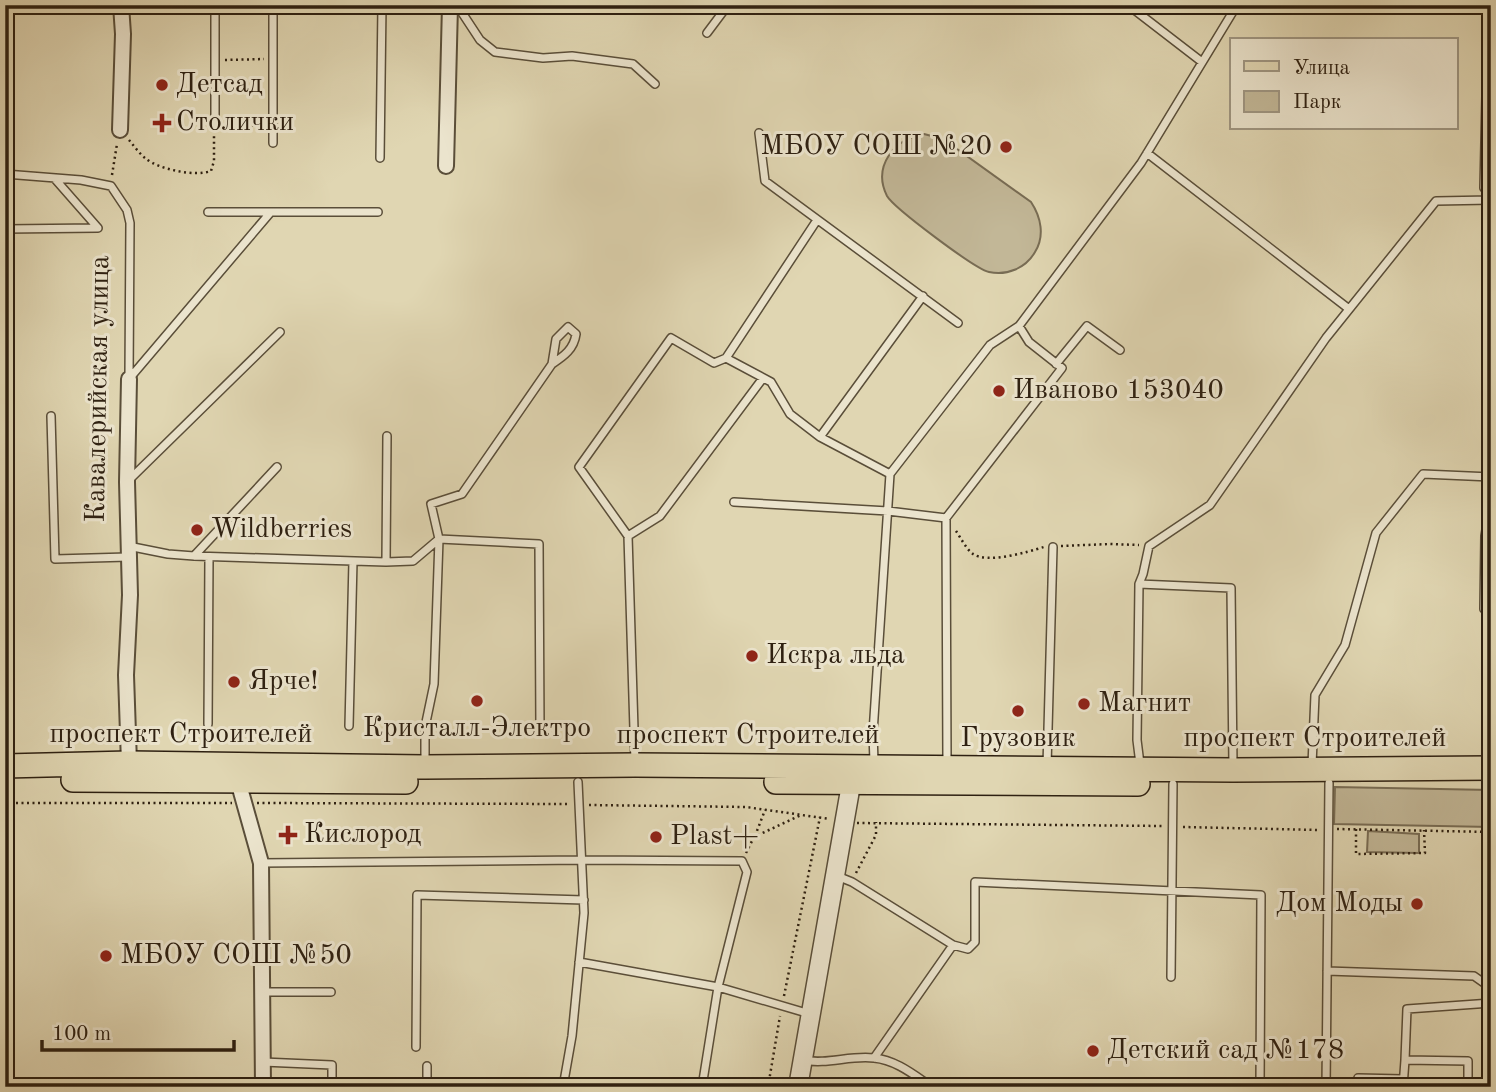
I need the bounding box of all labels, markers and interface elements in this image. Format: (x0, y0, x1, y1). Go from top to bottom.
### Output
legend (1230, 38, 1458, 130)
text: Улица (1293, 58, 1350, 79)
place label: Детсад (176, 71, 263, 99)
marker: Детсад (154, 77, 170, 93)
text: Парк (1293, 92, 1342, 113)
place label: Столички (176, 109, 294, 137)
marker: Столички (154, 115, 170, 131)
place label: МБОУ СОШ №20 (760, 133, 992, 161)
marker: МБОУ СОШ №20 (998, 139, 1014, 155)
street label: Кавалерийская улица (83, 255, 115, 523)
place label: Иваново 153040 (1013, 377, 1224, 405)
marker: Иваново 153040 (991, 383, 1007, 399)
place label: Wildberries (211, 516, 352, 544)
marker: Wildberries (189, 522, 205, 538)
place label: Искра льда (766, 642, 905, 670)
marker: Искра льда (744, 648, 760, 664)
place label: Ярче! (248, 668, 318, 696)
marker: Ярче! (226, 674, 242, 690)
place label: Магнит (1098, 690, 1191, 718)
marker: Кристалл-Электро (469, 693, 485, 709)
marker: Магнит (1076, 696, 1092, 712)
marker: Грузовик (1010, 703, 1026, 719)
place label: Кристалл-Электро (363, 715, 591, 743)
street label: проспект Строителей (50, 721, 312, 749)
street label: проспект Строителей (617, 722, 879, 750)
place label: Грузовик (960, 725, 1076, 753)
street label: проспект Строителей (1184, 725, 1446, 753)
place label: Кислород (304, 821, 421, 849)
place label: Plast+ (670, 823, 759, 851)
marker: Кислород (278, 825, 298, 845)
marker: Plast+ (648, 829, 664, 845)
place label: Дом Моды (1276, 890, 1403, 918)
marker: Дом Моды (1409, 896, 1425, 912)
place label: МБОУ СОШ №50 (120, 942, 352, 970)
marker: МБОУ СОШ №50 (98, 948, 114, 964)
scale bar (42, 1008, 234, 1052)
text: 100 m (52, 1024, 111, 1045)
place label: Детский сад №178 (1107, 1037, 1344, 1065)
marker: Детский сад №178 (1085, 1043, 1101, 1059)

